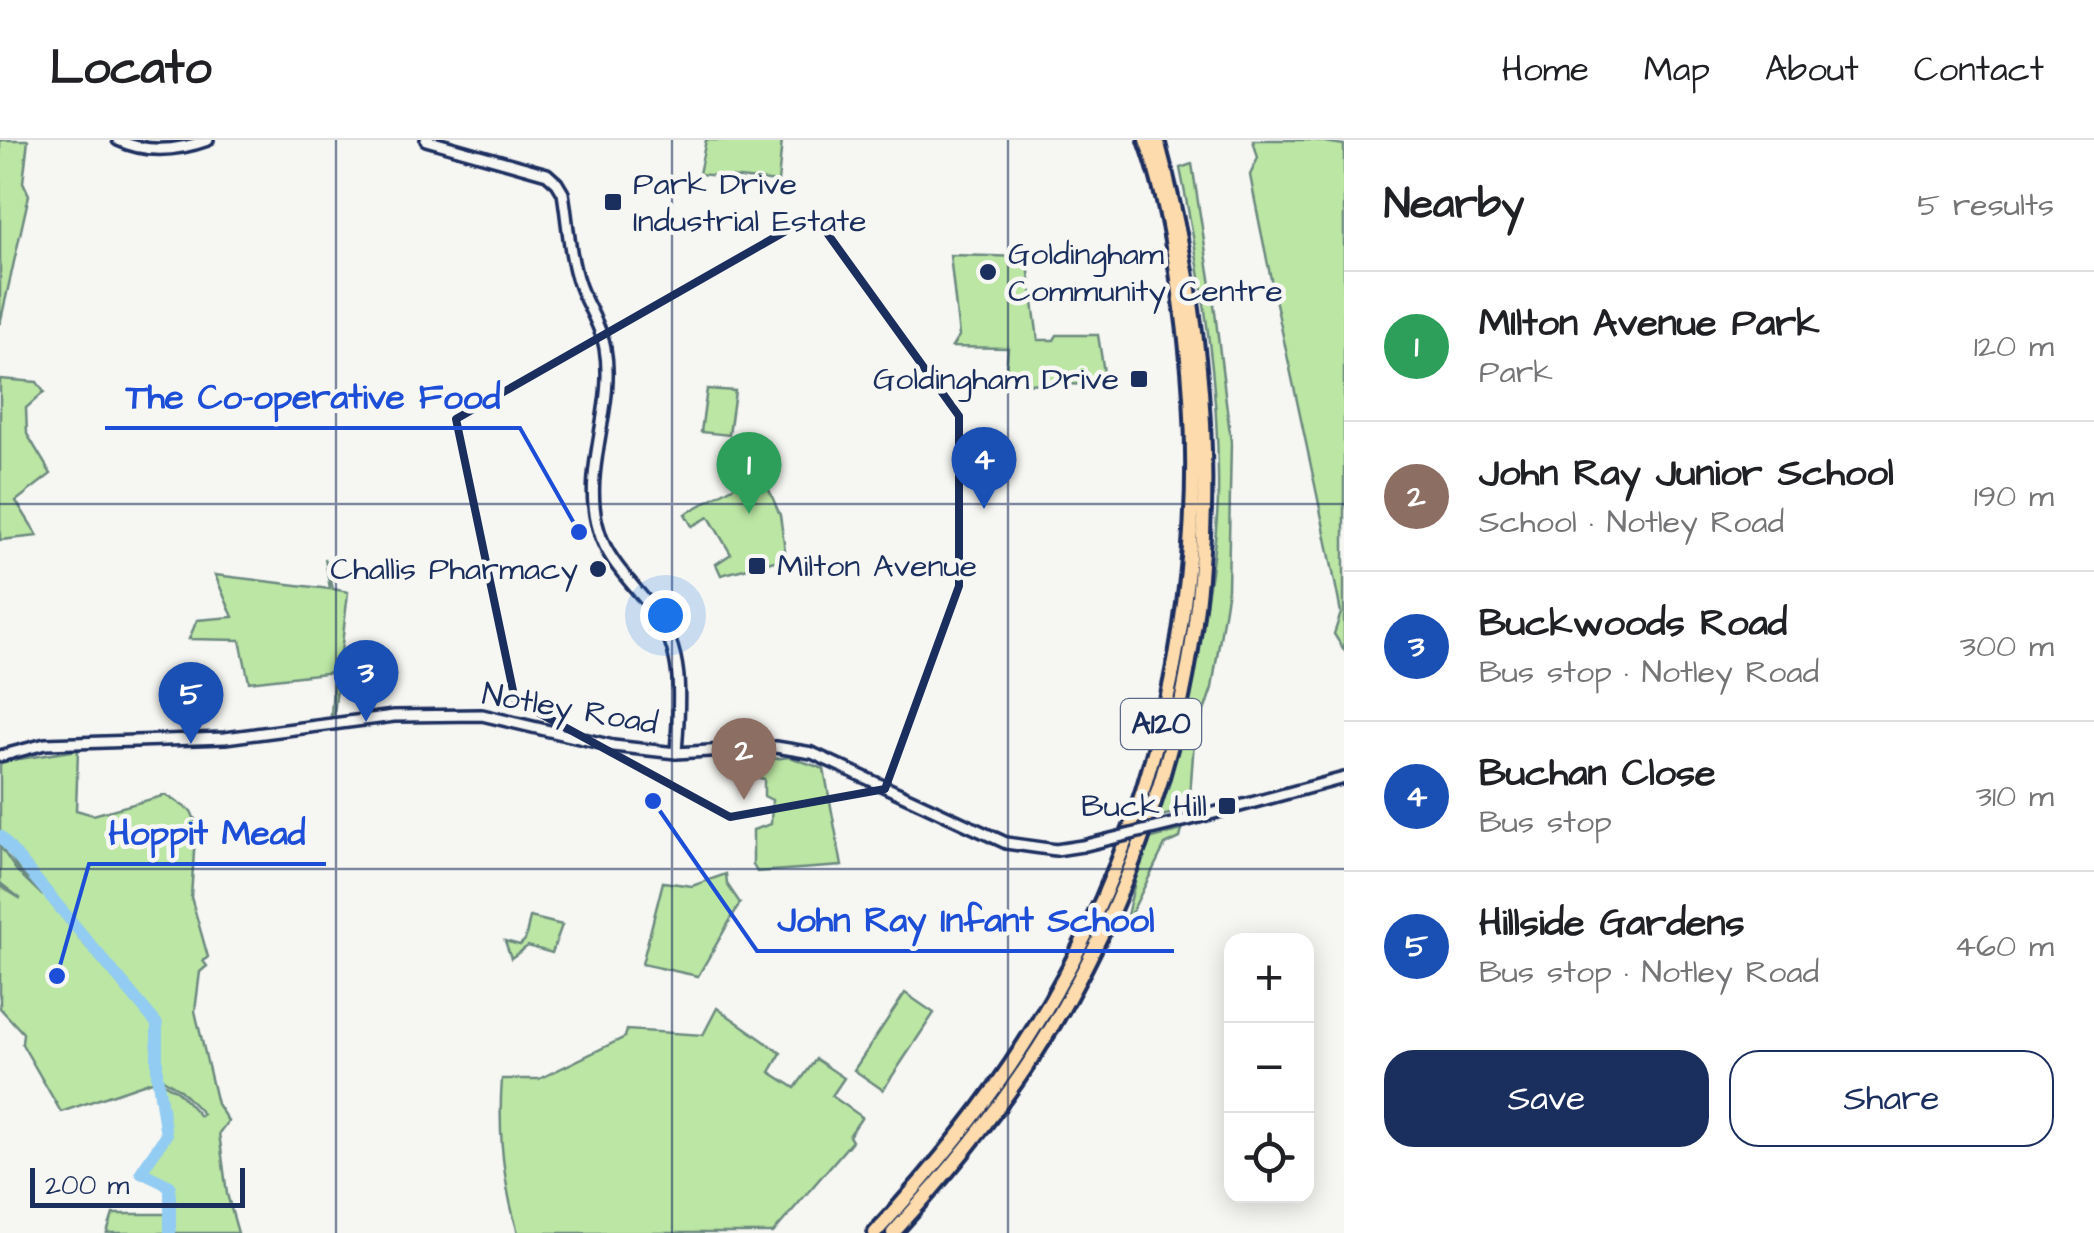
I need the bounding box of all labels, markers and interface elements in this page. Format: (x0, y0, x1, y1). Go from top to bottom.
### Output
text: Locato (50, 36, 211, 102)
text: Home (1502, 45, 1589, 94)
text: Map (1644, 45, 1710, 94)
text: About (1765, 45, 1859, 94)
text: Contact (1914, 45, 2044, 94)
place label: Park Drive Industrial Estate (633, 162, 867, 244)
text: Nearby (1384, 176, 1524, 234)
text: 5 results (1917, 183, 2054, 228)
marker: Park Drive Industrial Estate (602, 191, 624, 213)
place label: Goldingham Community Centre (1008, 232, 1283, 314)
marker: Goldingham Community Centre (977, 261, 999, 283)
text: MIlton Avenue Park (1479, 298, 1820, 350)
text: 1 (1414, 324, 1419, 369)
text: 120 m (1974, 324, 2054, 369)
text: Park (1479, 350, 1553, 395)
place label: Goldingham Drive (873, 357, 1119, 402)
callout: The Co-operative Food (105, 363, 520, 428)
marker: Goldingham Drive (1128, 368, 1150, 390)
text: The Co-operative Food (125, 373, 500, 423)
pin: 4 (952, 426, 1016, 509)
pin: 1 (716, 432, 782, 514)
text: John Ray Junior School (1479, 448, 1894, 500)
text: 2 (1407, 474, 1426, 519)
text: 190 m (1974, 474, 2054, 519)
text: School · Notley Road (1479, 500, 1784, 545)
place label: Milton Avenue (777, 544, 977, 589)
place label: Challis Pharmacy (330, 547, 578, 592)
marker: Milton Avenue (746, 555, 768, 577)
marker: Challis Pharmacy (587, 558, 609, 580)
your location (640, 590, 691, 641)
text: Buckwoods Road (1479, 598, 1787, 650)
text: 3 (1408, 624, 1425, 669)
text: 300 m (1960, 624, 2054, 669)
pin: 3 (334, 640, 398, 722)
text: Bus stop · Notley Road (1479, 650, 1819, 695)
pin: 5 (158, 662, 224, 744)
street label: Notley Road (479, 671, 661, 747)
road number: A120 (1121, 699, 1201, 749)
pin: 2 (712, 718, 776, 800)
text: Buchan Close (1479, 748, 1716, 800)
text: 4 (1406, 774, 1427, 819)
text: 310 m (1976, 774, 2054, 819)
place label: Buck Hill (1081, 784, 1207, 829)
marker: Buck Hill (1216, 795, 1238, 817)
callout: Hoppit Mead (89, 799, 326, 864)
text: Bus stop (1479, 800, 1612, 845)
text: Hoppit Mead (109, 809, 306, 859)
callout: John Ray Infant School (757, 886, 1174, 951)
text: John Ray Infant School (777, 896, 1154, 947)
text: Hillside Gardens (1479, 898, 1745, 950)
text: 5 (1405, 924, 1428, 969)
text: 460 m (1954, 924, 2054, 969)
map controls (1224, 933, 1314, 1203)
button: + (1224, 933, 1314, 1023)
text: Bus stop · Notley Road (1479, 950, 1819, 995)
button: − (1224, 1023, 1314, 1113)
button: Save (1384, 1050, 1709, 1147)
button: Share (1729, 1050, 2054, 1147)
button: locate (1224, 1113, 1314, 1203)
scale bar (30, 1163, 245, 1208)
text: 200 m (45, 1166, 129, 1205)

